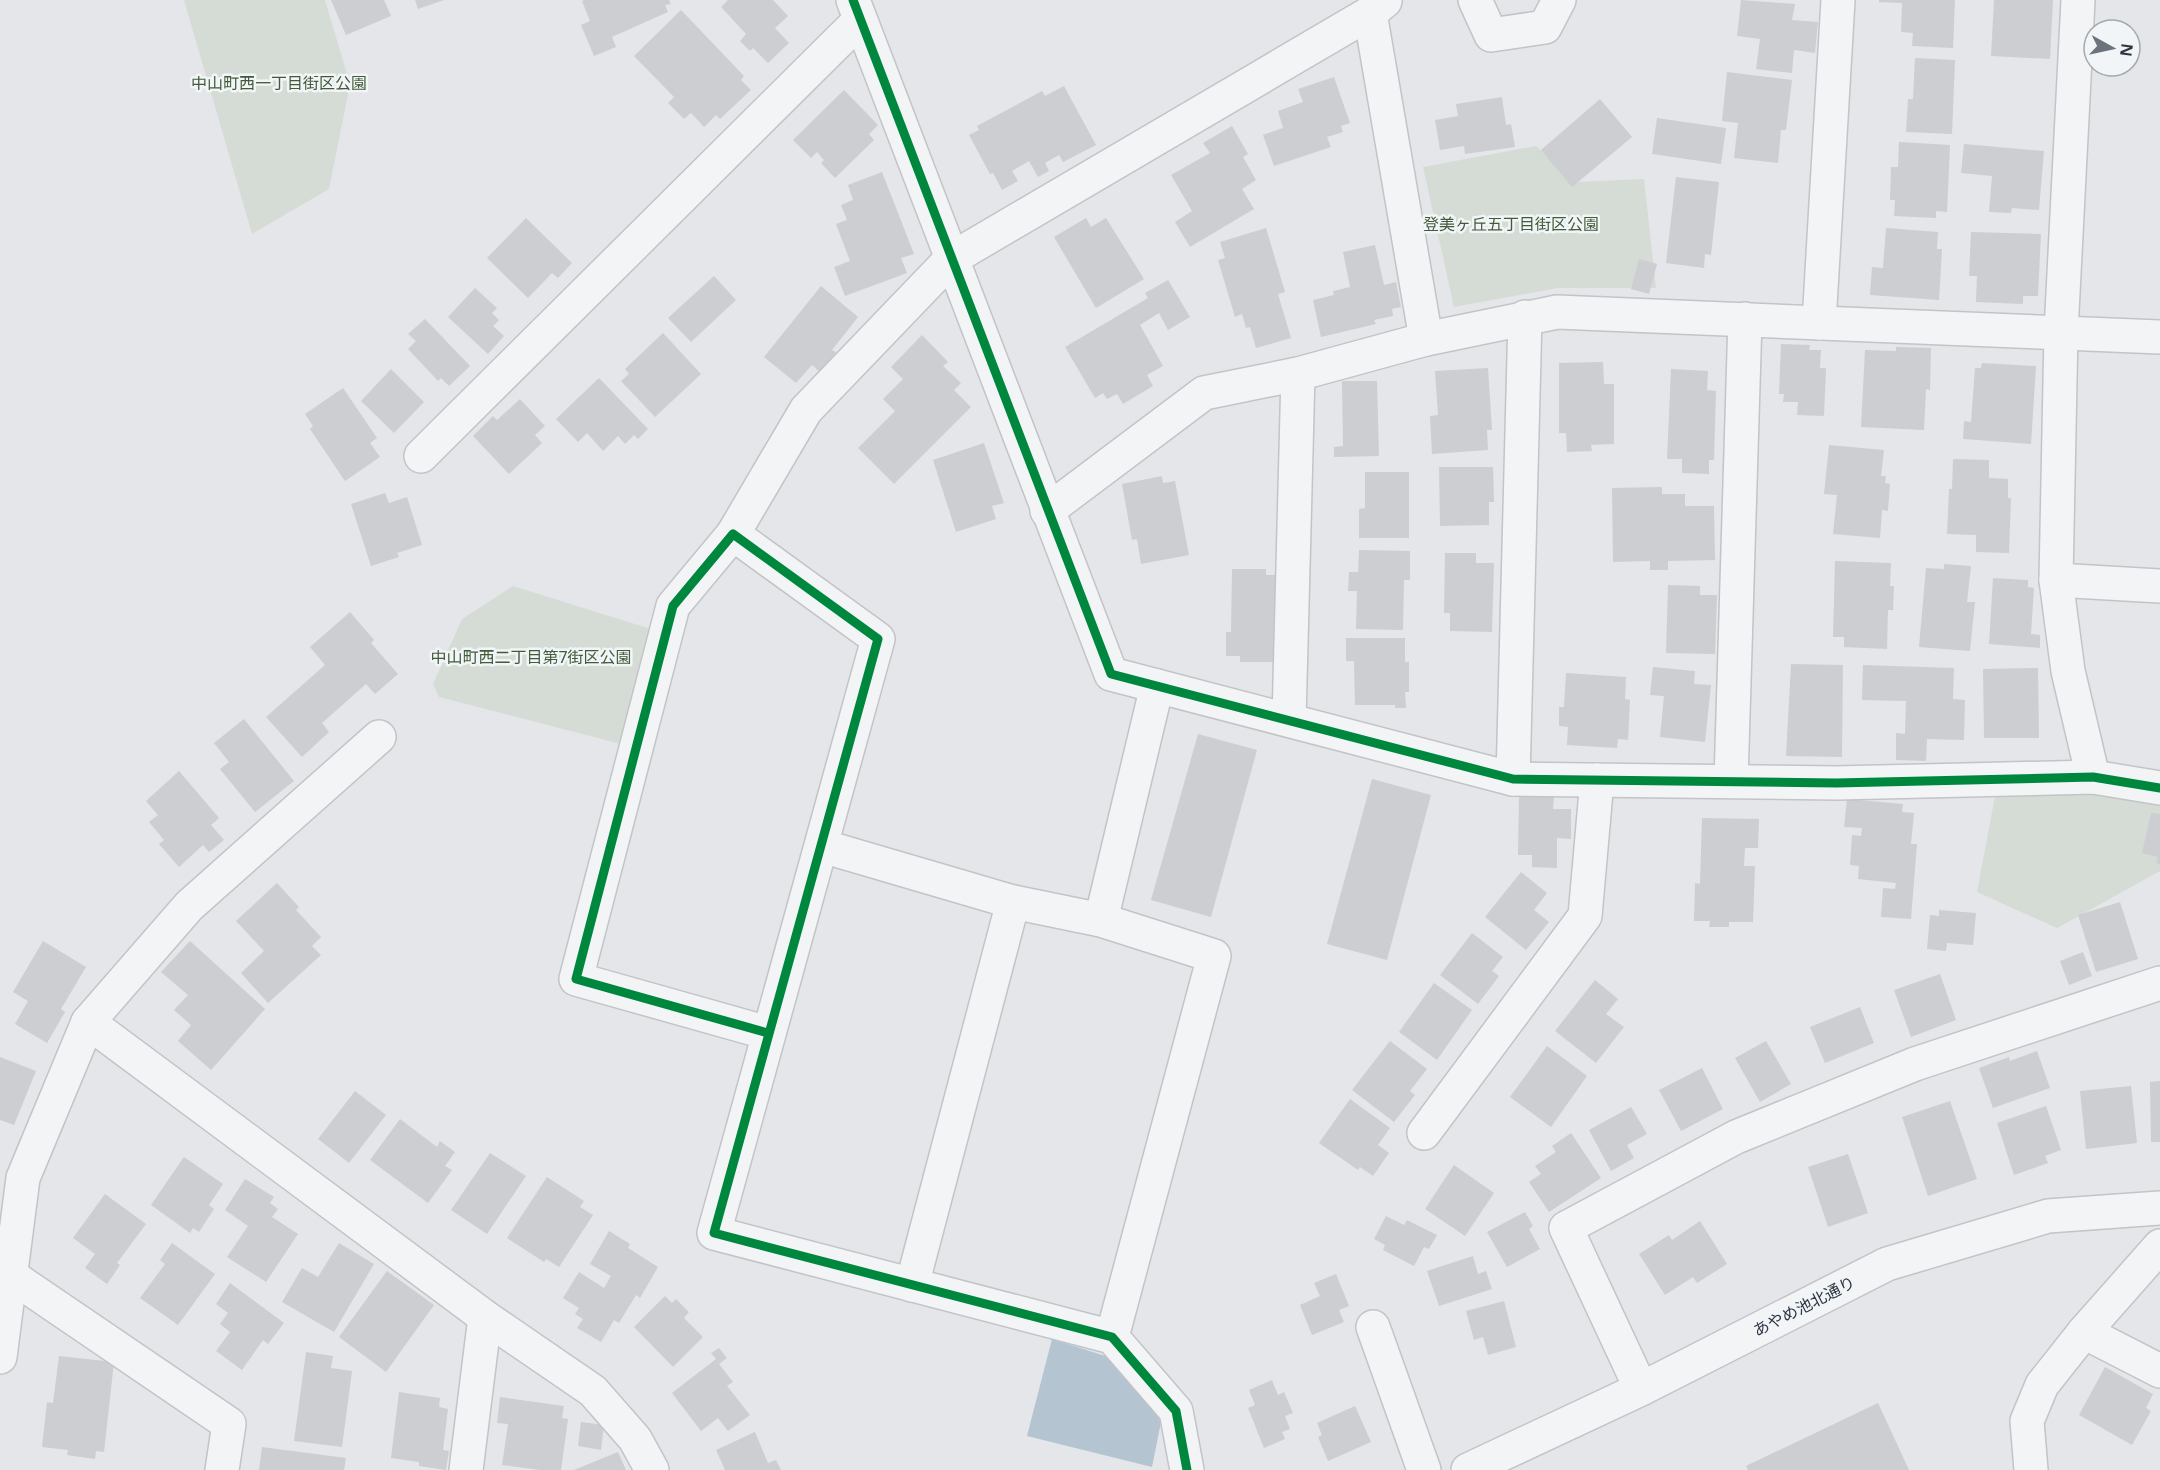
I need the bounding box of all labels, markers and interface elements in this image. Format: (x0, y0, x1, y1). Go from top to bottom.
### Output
north arrow (2082, 18, 2142, 78)
text: N (2115, 42, 2139, 58)
park label: 中山町西一丁目街区公園 (191, 72, 367, 94)
park label: 登美ヶ丘五丁目街区公園 (1423, 213, 1599, 235)
park label: 中山町西二丁目第7街区公園 (430, 646, 632, 668)
street label: あやめ池北通り (1749, 1271, 1859, 1341)

